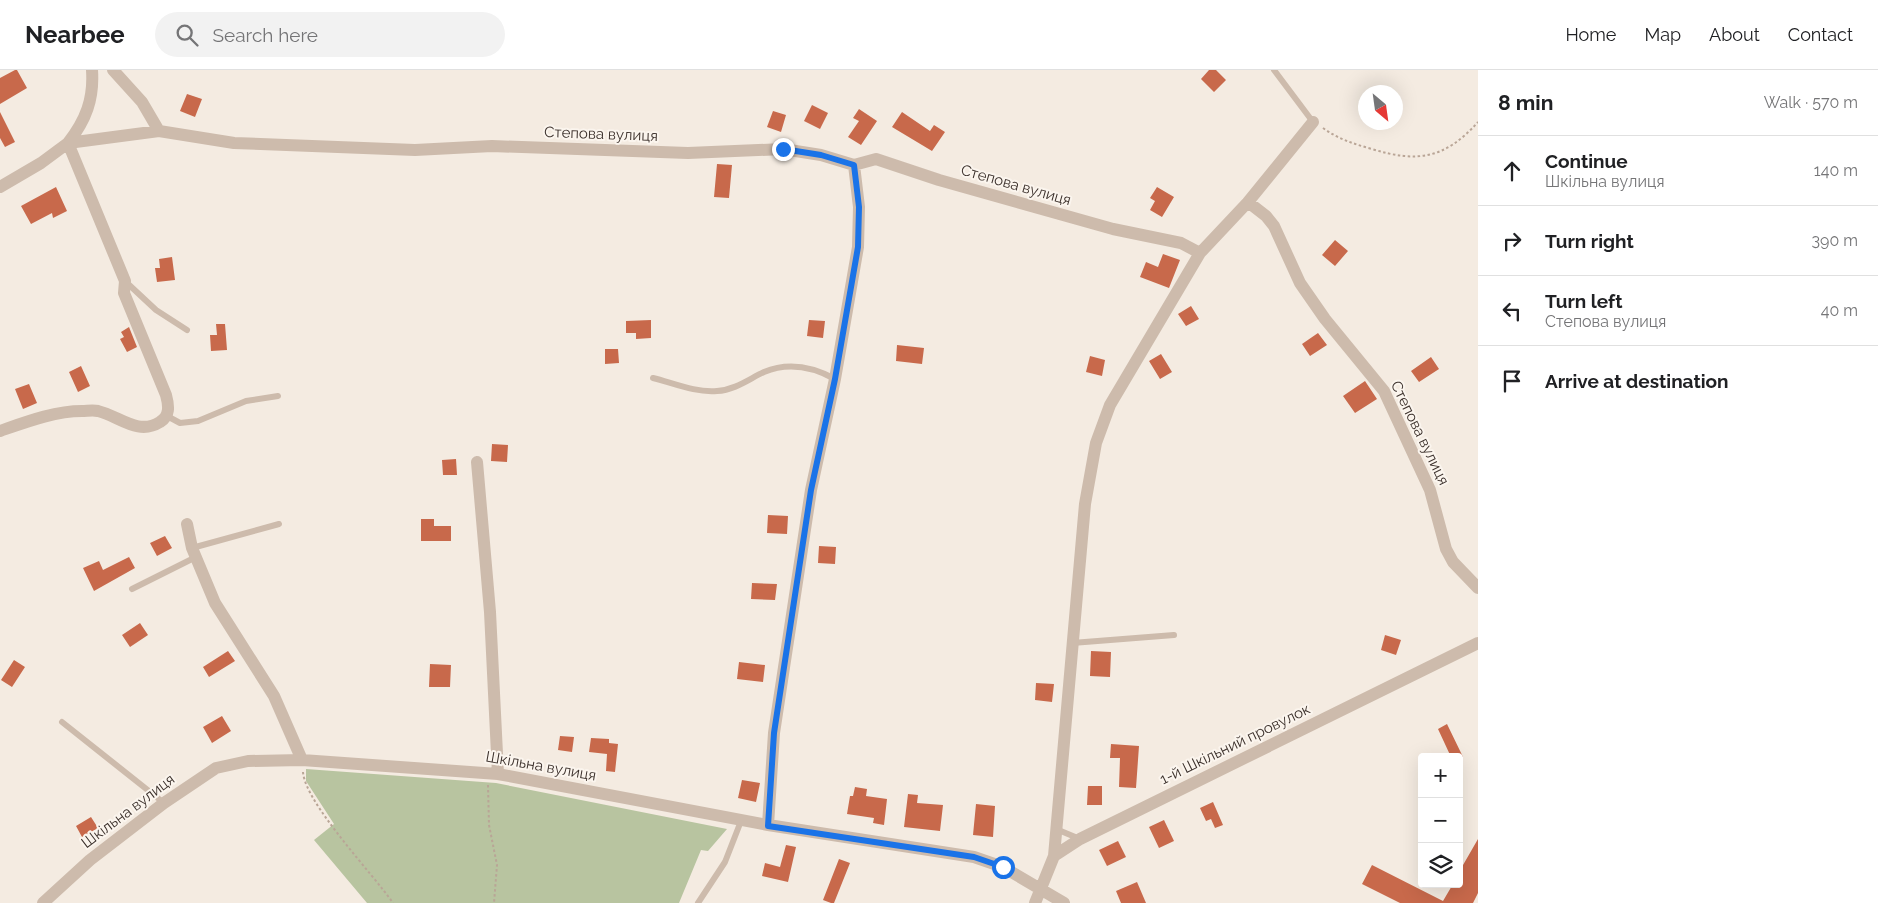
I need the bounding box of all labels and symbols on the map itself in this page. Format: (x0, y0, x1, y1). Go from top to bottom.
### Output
north arrow (1358, 85, 1403, 130)
street label: Степова вулиця (544, 123, 658, 145)
route end (772, 138, 795, 161)
street label: Степова вулиця (959, 161, 1073, 209)
street label: Степова вулиця (1387, 378, 1453, 488)
street label: 1-й Шкільний провулок (1157, 700, 1313, 788)
street label: Шкільна вулиця (484, 747, 598, 785)
street label: Шкільна вулиця (78, 770, 178, 852)
route start (992, 856, 1015, 879)

